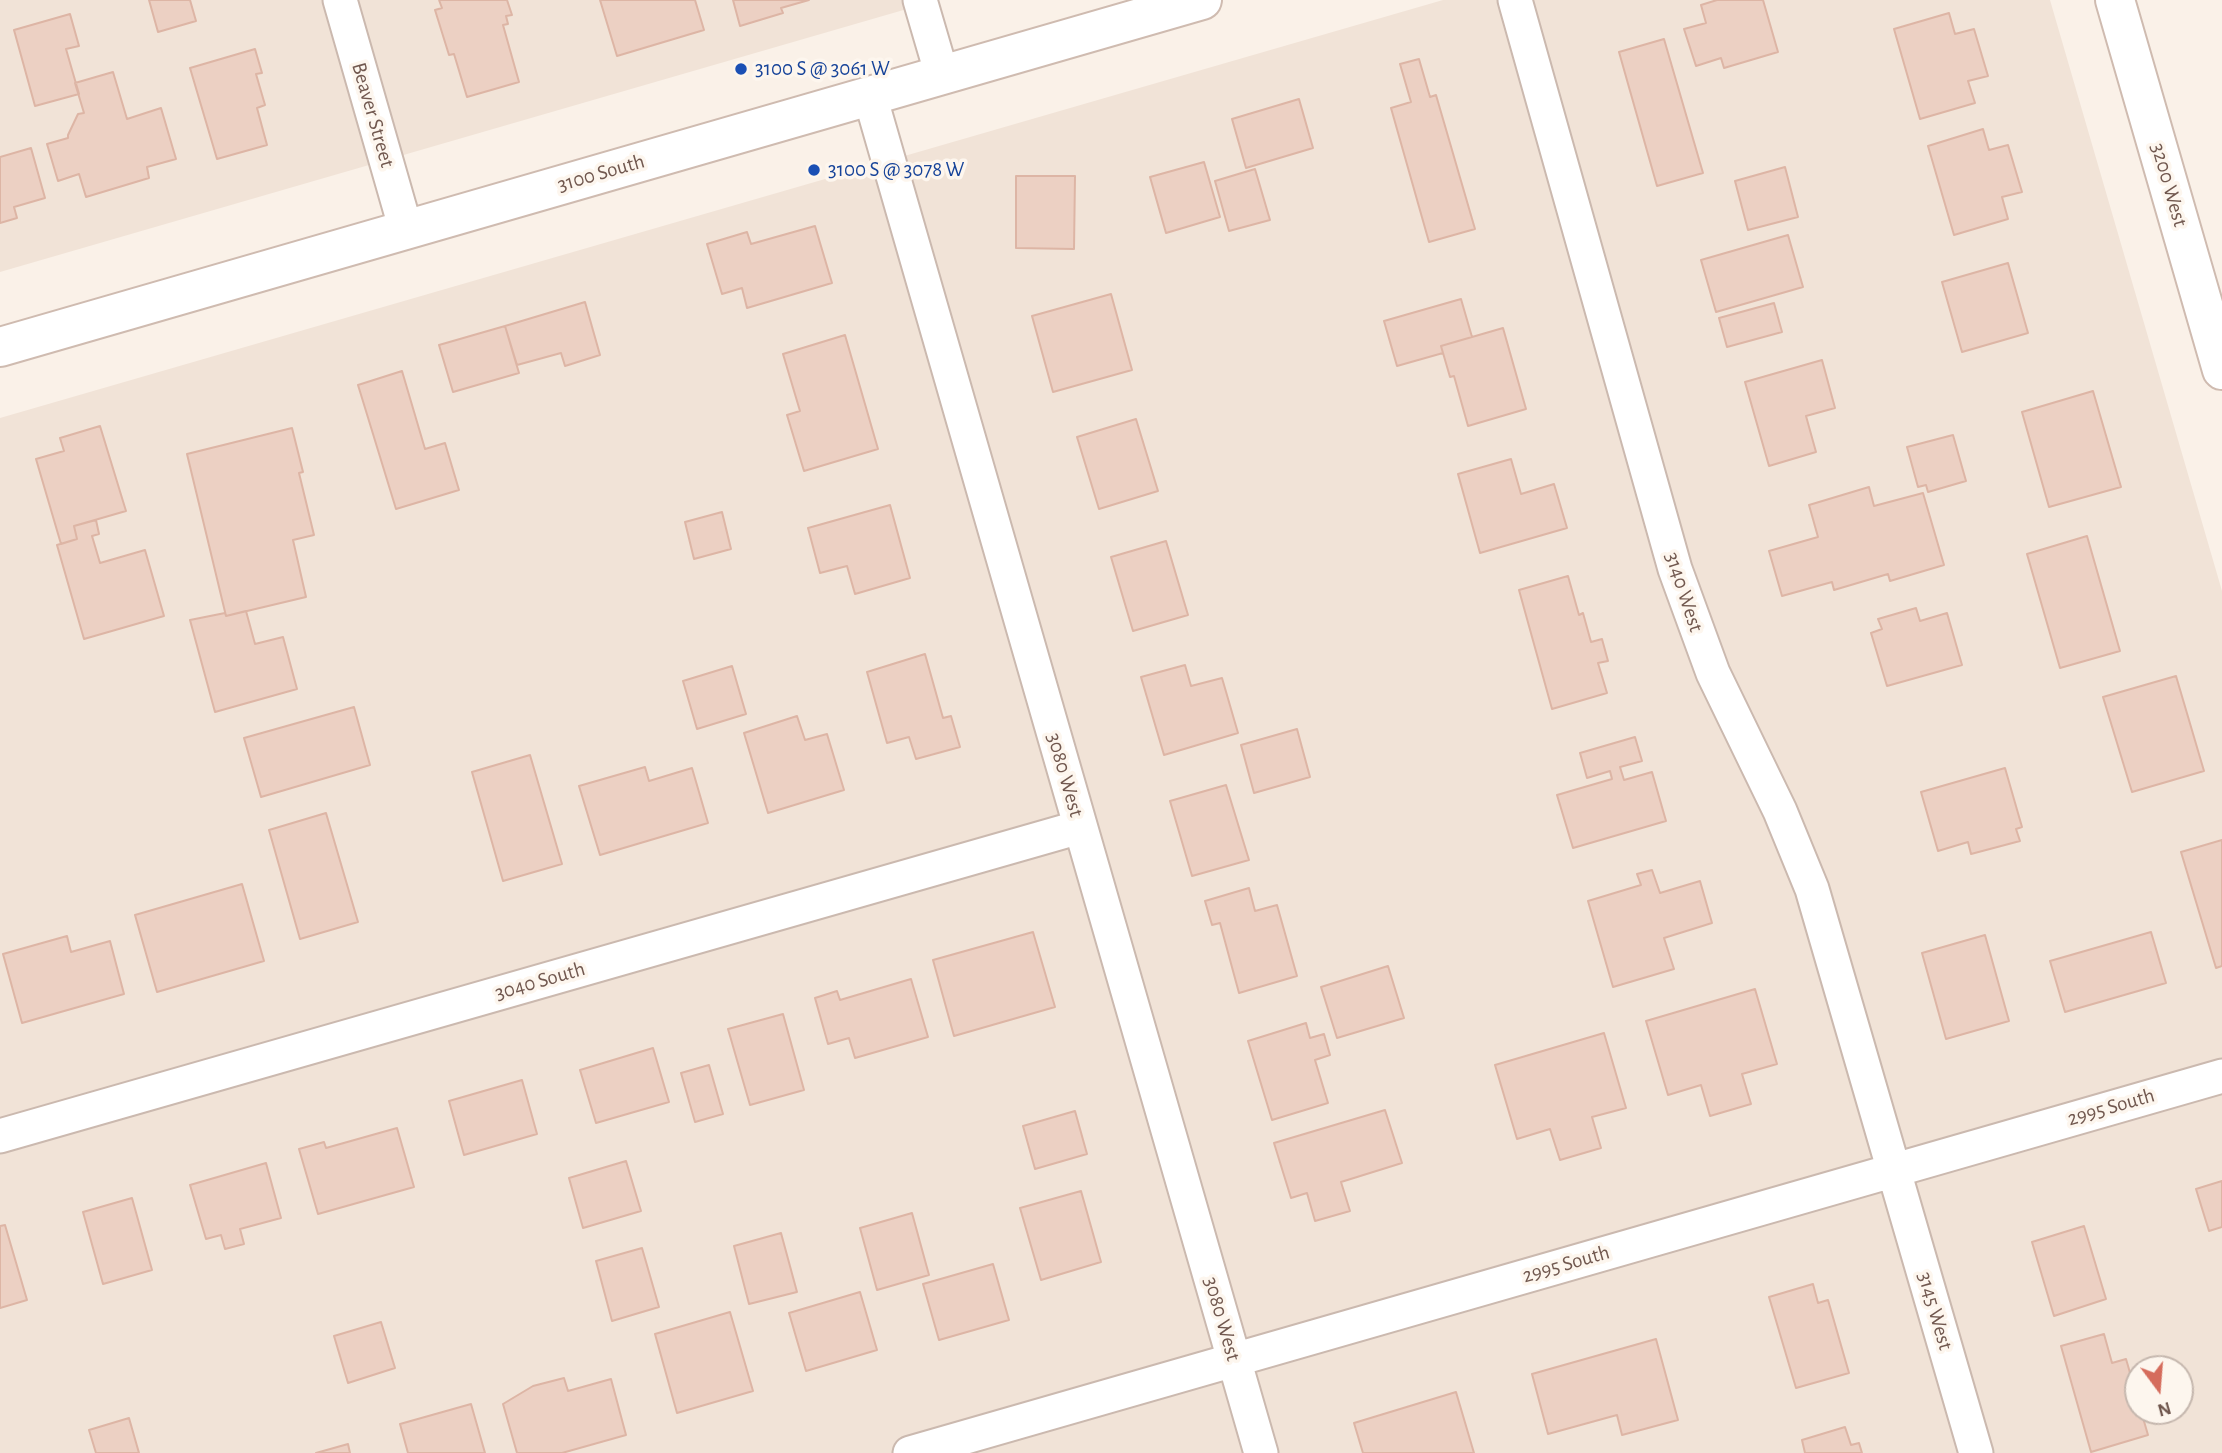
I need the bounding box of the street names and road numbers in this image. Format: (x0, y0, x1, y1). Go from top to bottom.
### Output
street label: Beaver Street (346, 60, 400, 170)
street label: 3200 West (2145, 140, 2193, 230)
street label: 3100 South (554, 149, 648, 197)
street label: 3140 West (1659, 549, 1709, 635)
street label: 3080 West (1041, 730, 1089, 820)
street label: 3040 South (492, 956, 588, 1006)
street label: 2995 South (2064, 1083, 2158, 1131)
street label: 2995 South (1519, 1240, 1613, 1288)
street label: 3145 West (1912, 1269, 1958, 1353)
street label: 3080 West (1198, 1274, 1246, 1364)

